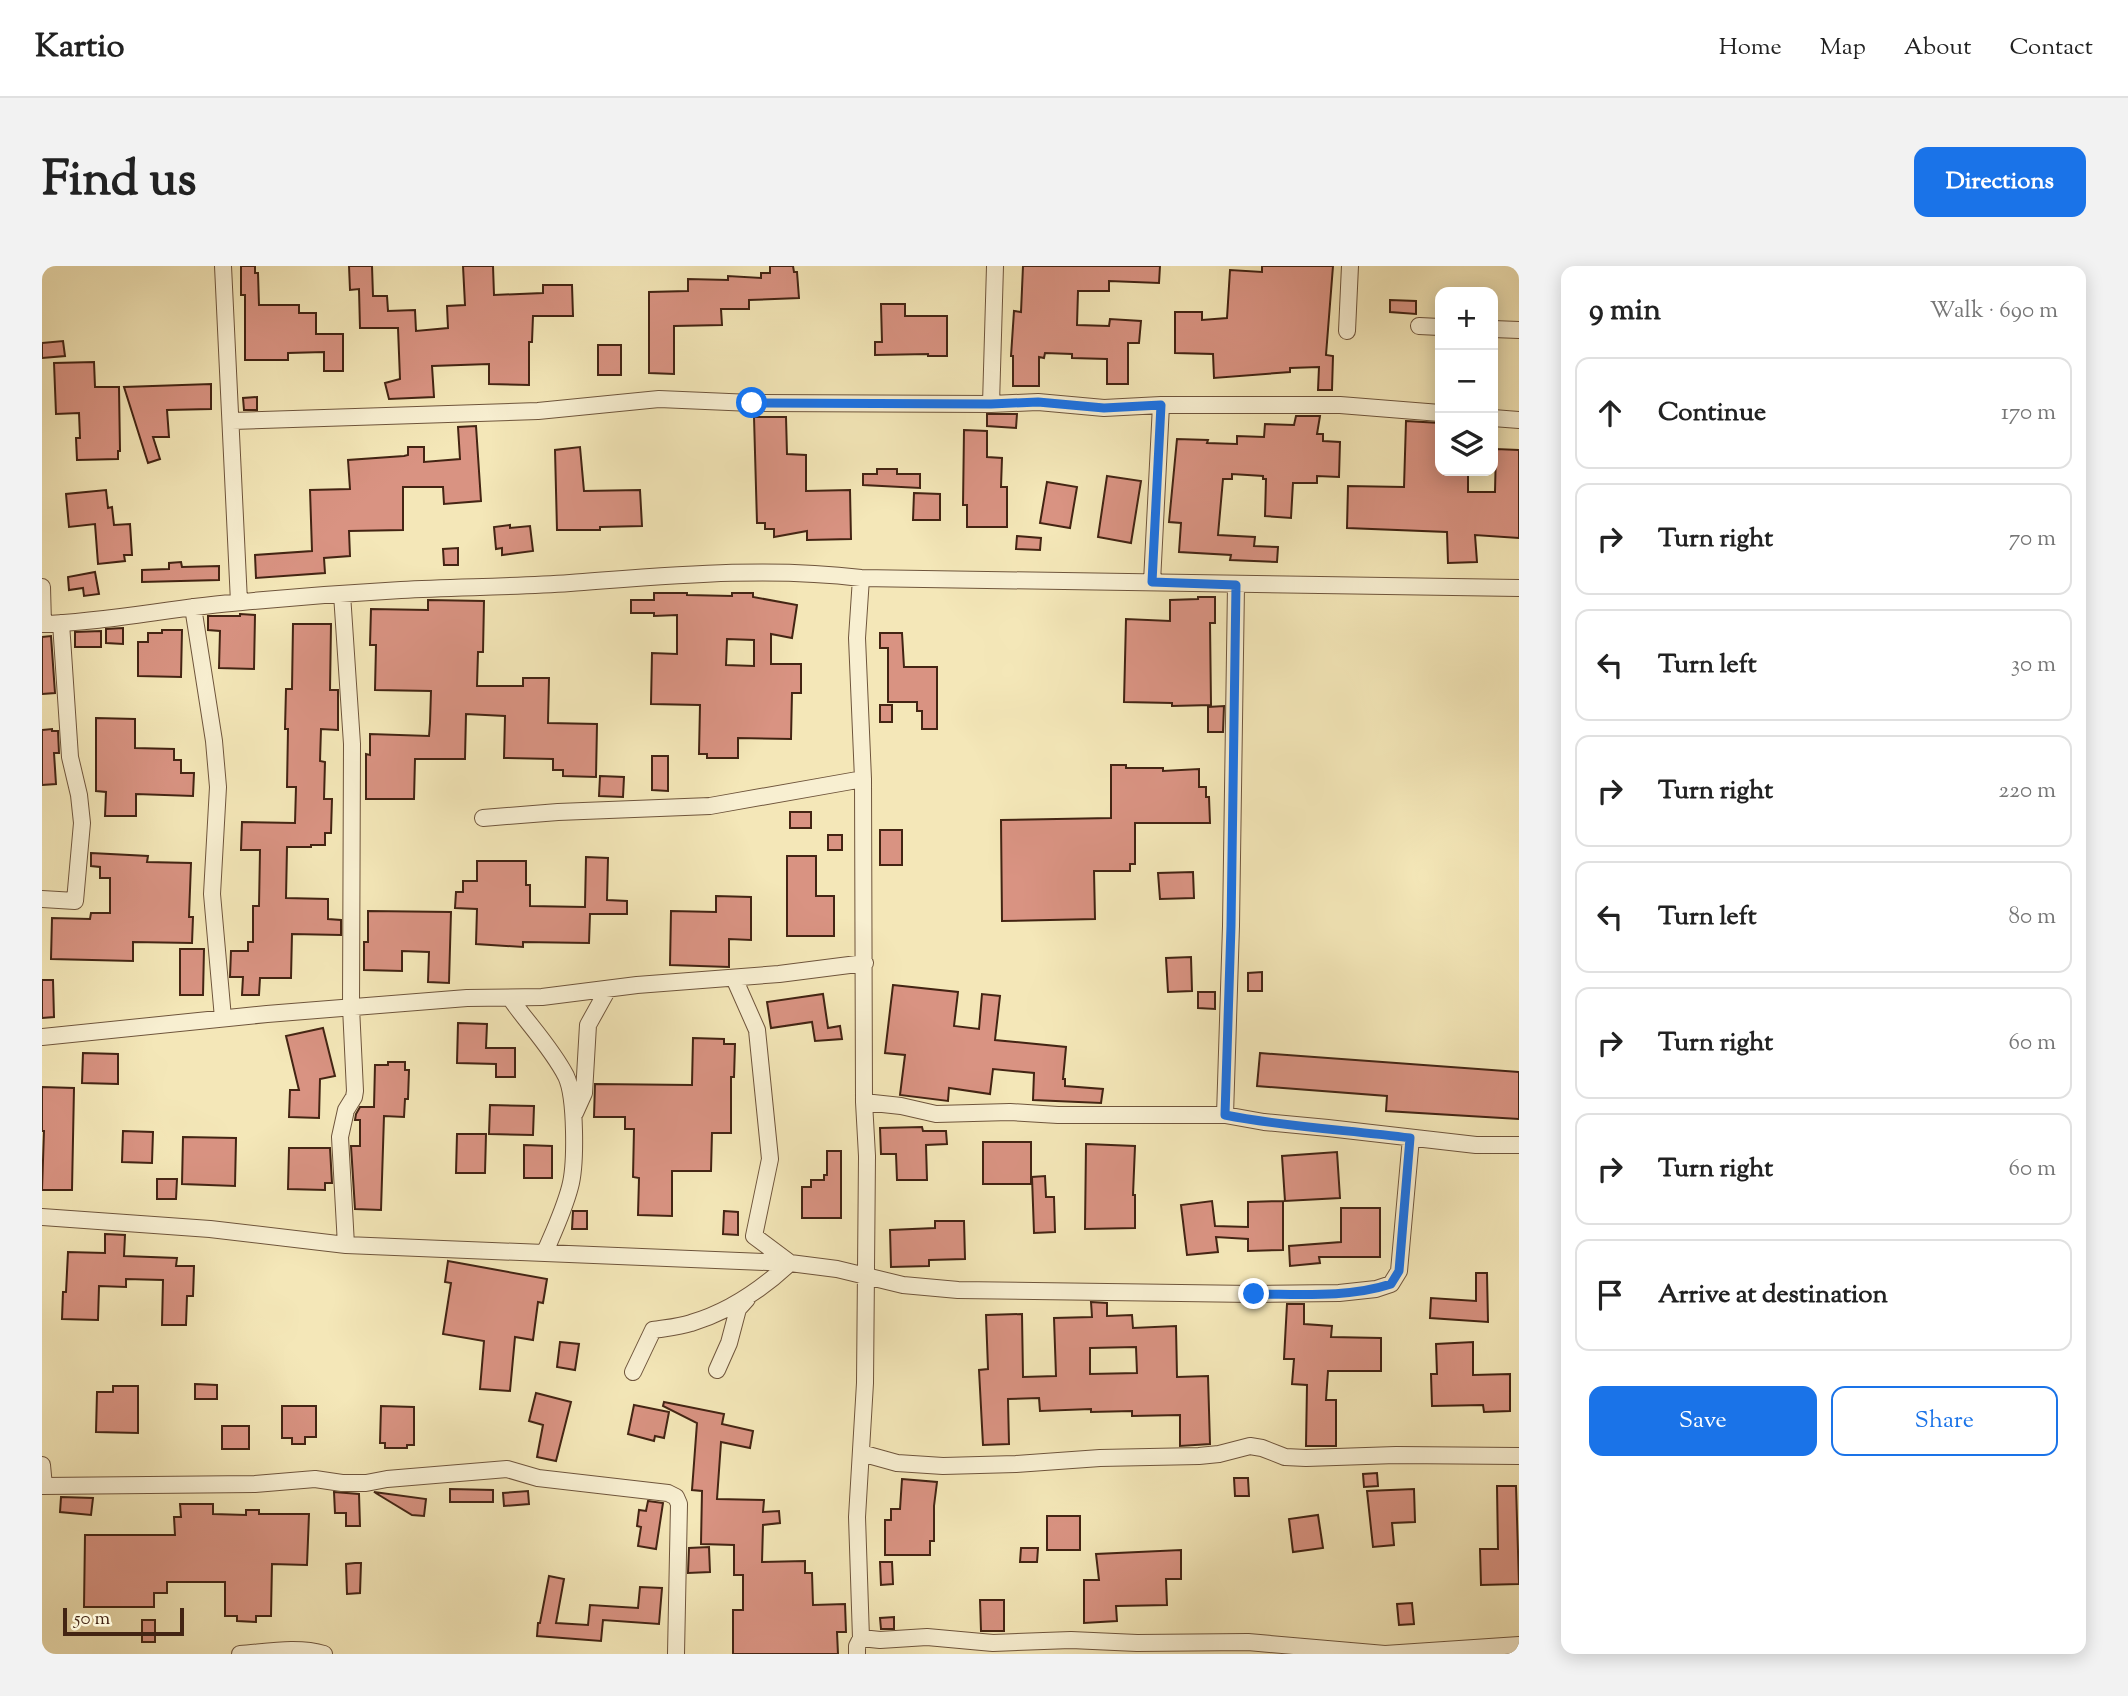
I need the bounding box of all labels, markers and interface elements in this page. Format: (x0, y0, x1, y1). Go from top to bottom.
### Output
text: Kartio (35, 24, 125, 72)
text: Home (1719, 31, 1782, 65)
text: Map (1820, 31, 1866, 65)
text: About (1904, 31, 1971, 65)
text: Contact (2009, 31, 2093, 65)
text: Find us (42, 147, 196, 217)
button: Directions (1914, 147, 2086, 217)
map controls (1435, 287, 1498, 476)
button: + (1435, 287, 1498, 350)
text: 9 min (1589, 290, 1661, 333)
text: Walk · 690 m (1930, 295, 2058, 328)
button: − (1435, 350, 1498, 413)
route start (736, 387, 767, 418)
icon: ahead (1591, 394, 1629, 432)
text: Continue (1658, 395, 1766, 432)
text: 170 m (2001, 397, 2056, 430)
button: layers (1435, 413, 1498, 476)
icon: right (1591, 520, 1629, 558)
text: Turn right (1658, 521, 1773, 558)
text: 70 m (2009, 523, 2056, 556)
icon: left (1591, 646, 1629, 684)
text: Turn left (1658, 647, 1757, 684)
text: 30 m (2011, 649, 2056, 682)
icon: right (1591, 772, 1629, 810)
text: Turn right (1658, 773, 1773, 810)
text: 220 m (1998, 775, 2056, 808)
icon: left (1591, 898, 1629, 936)
text: Turn left (1658, 899, 1757, 936)
text: 80 m (2008, 901, 2056, 934)
icon: right (1591, 1024, 1629, 1062)
text: Turn right (1658, 1025, 1773, 1062)
text: 60 m (2008, 1027, 2056, 1060)
icon: right (1591, 1150, 1629, 1188)
text: Turn right (1658, 1151, 1773, 1188)
text: 60 m (2008, 1153, 2056, 1186)
icon: arrive (1591, 1276, 1629, 1314)
text: Arrive at destination (1658, 1277, 1888, 1314)
route end (1238, 1278, 1269, 1309)
button: Save (1589, 1386, 1817, 1456)
button: Share (1831, 1386, 2058, 1456)
scale bar (63, 1605, 184, 1637)
text: 50 m (74, 1606, 110, 1633)

